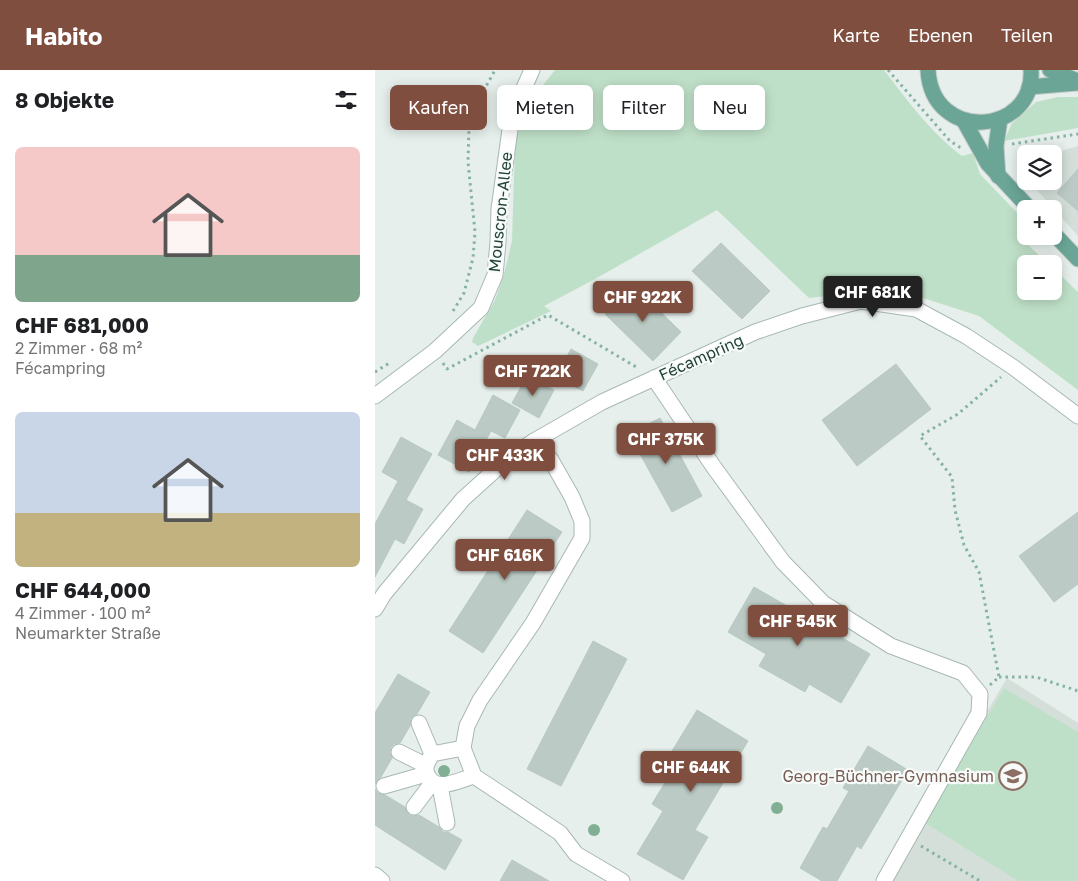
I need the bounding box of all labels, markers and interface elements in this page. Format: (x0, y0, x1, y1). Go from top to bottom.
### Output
text: Habito (25, 21, 103, 50)
text: Karte (833, 24, 880, 46)
text: Ebenen (908, 24, 973, 46)
text: Teilen (1001, 24, 1053, 46)
chip: Kaufen (390, 85, 487, 130)
chip: Mieten (497, 85, 593, 130)
chip: Filter (603, 85, 684, 130)
chip: Neu (694, 85, 765, 130)
icon: filters (332, 86, 360, 114)
text: 8 Objekte (15, 87, 114, 113)
map controls (1017, 145, 1062, 300)
button: layers (1017, 145, 1062, 190)
street label: Mouscron-Allee (484, 151, 516, 273)
icon: home (143, 180, 233, 270)
button: + (1017, 200, 1062, 245)
button: − (1017, 255, 1062, 300)
pin: CHF 681K (821, 276, 925, 318)
pin: CHF 922K (591, 280, 695, 323)
text: CHF 681K (834, 282, 912, 302)
text: CHF 922K (604, 287, 682, 307)
text: CHF 681,000 (15, 312, 149, 338)
street label: Fécampring (656, 329, 746, 385)
text: 2 Zimmer · 68 m² (15, 338, 142, 358)
pin: CHF 722K (481, 354, 585, 397)
text: Fécampring (15, 358, 106, 378)
text: CHF 722K (495, 361, 571, 381)
pin: CHF 375K (614, 422, 718, 465)
text: CHF 375K (628, 429, 704, 449)
pin: CHF 433K (453, 438, 557, 481)
icon: home (143, 445, 233, 535)
text: CHF 433K (466, 445, 544, 465)
pin: CHF 616K (453, 538, 557, 581)
text: CHF 616K (466, 545, 544, 565)
text: CHF 644,000 (15, 577, 151, 603)
text: 4 Zimmer · 100 m² (15, 603, 151, 623)
pin: CHF 545K (746, 604, 850, 647)
text: CHF 545K (759, 611, 837, 631)
text: Neumarkter Straße (15, 623, 161, 643)
pin: CHF 644K (639, 750, 743, 793)
text: CHF 644K (652, 757, 730, 777)
school or university icon: Georg-Büchner-Gymnasium (998, 761, 1028, 791)
place label: Georg-Büchner-Gymnasium (783, 766, 994, 786)

